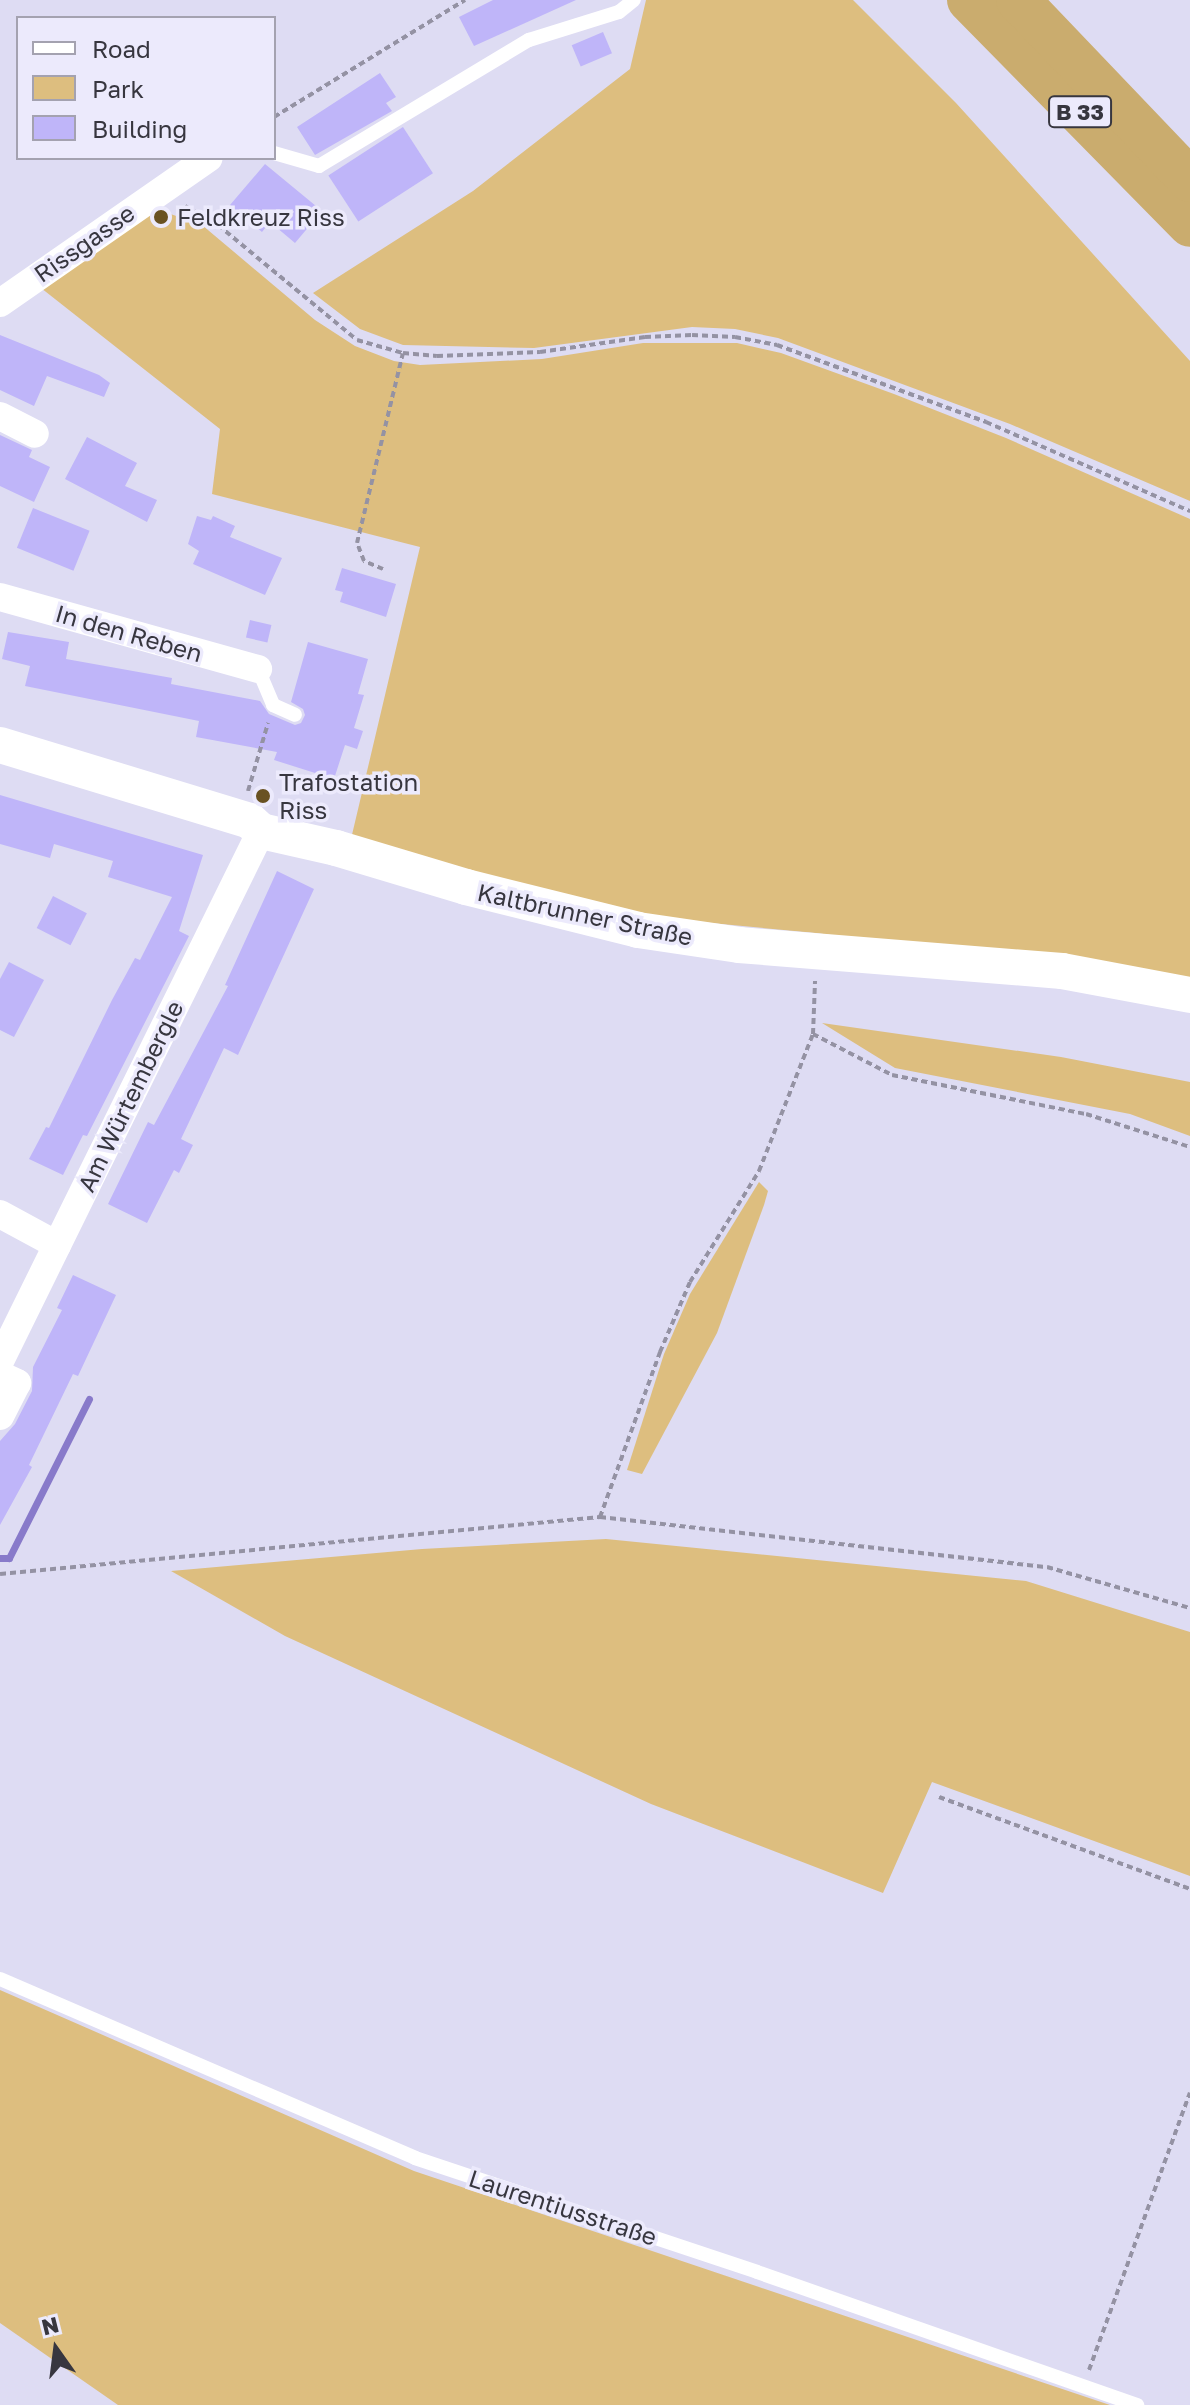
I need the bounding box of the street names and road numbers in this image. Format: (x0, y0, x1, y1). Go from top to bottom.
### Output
road number: B 33 (1048, 94, 1112, 130)
street label: Rissgasse (28, 198, 140, 288)
street label: In den Reben (52, 598, 206, 668)
street label: Kaltbrunner Straße (475, 877, 695, 951)
street label: Am Würtembergle (71, 996, 189, 1196)
street label: Laurentiusstraße (466, 2163, 660, 2251)

